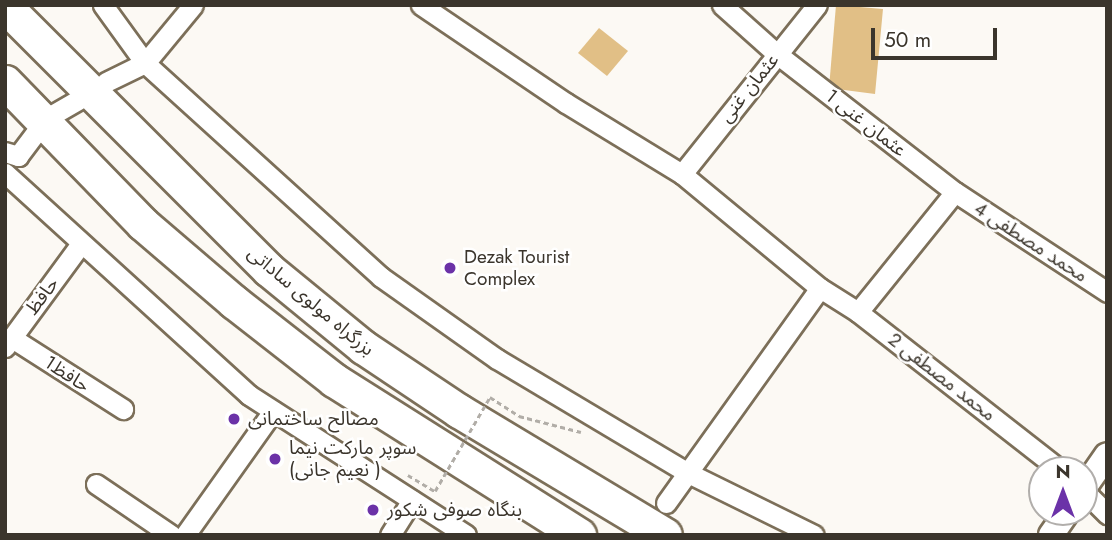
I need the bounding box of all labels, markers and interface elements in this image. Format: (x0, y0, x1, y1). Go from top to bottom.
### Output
scale bar (874, 14, 1000, 58)
text: 50 m (884, 25, 931, 55)
street label: عثمان غنی (714, 49, 784, 127)
street label: عثمان غنی 1 (821, 84, 911, 162)
street label: محمد مصطفی 4 (970, 197, 1092, 287)
street label: بزرگراه مولوی ساداتی (243, 241, 379, 361)
place label: Dezak Tourist Complex (464, 246, 569, 290)
marker: Dezak Tourist Complex (442, 260, 458, 276)
street label: حافظ (21, 273, 63, 319)
street label: محمد مصطفی 2 (884, 328, 1000, 426)
street label: حافظ1 (40, 351, 94, 397)
place label: مصالح ساختمانی (248, 408, 379, 430)
marker: مصالح ساختمانی (226, 411, 242, 427)
place label: سوپر مارکت نیما (نعیم جانی ) (289, 437, 416, 481)
marker: سوپر مارکت نیما (نعیم جانی ) (267, 451, 283, 467)
north arrow (1028, 456, 1098, 526)
text: N (1055, 458, 1071, 485)
place label: بنگاه صوفی شکور (387, 499, 522, 521)
marker: بنگاه صوفی شکور (365, 502, 381, 518)

